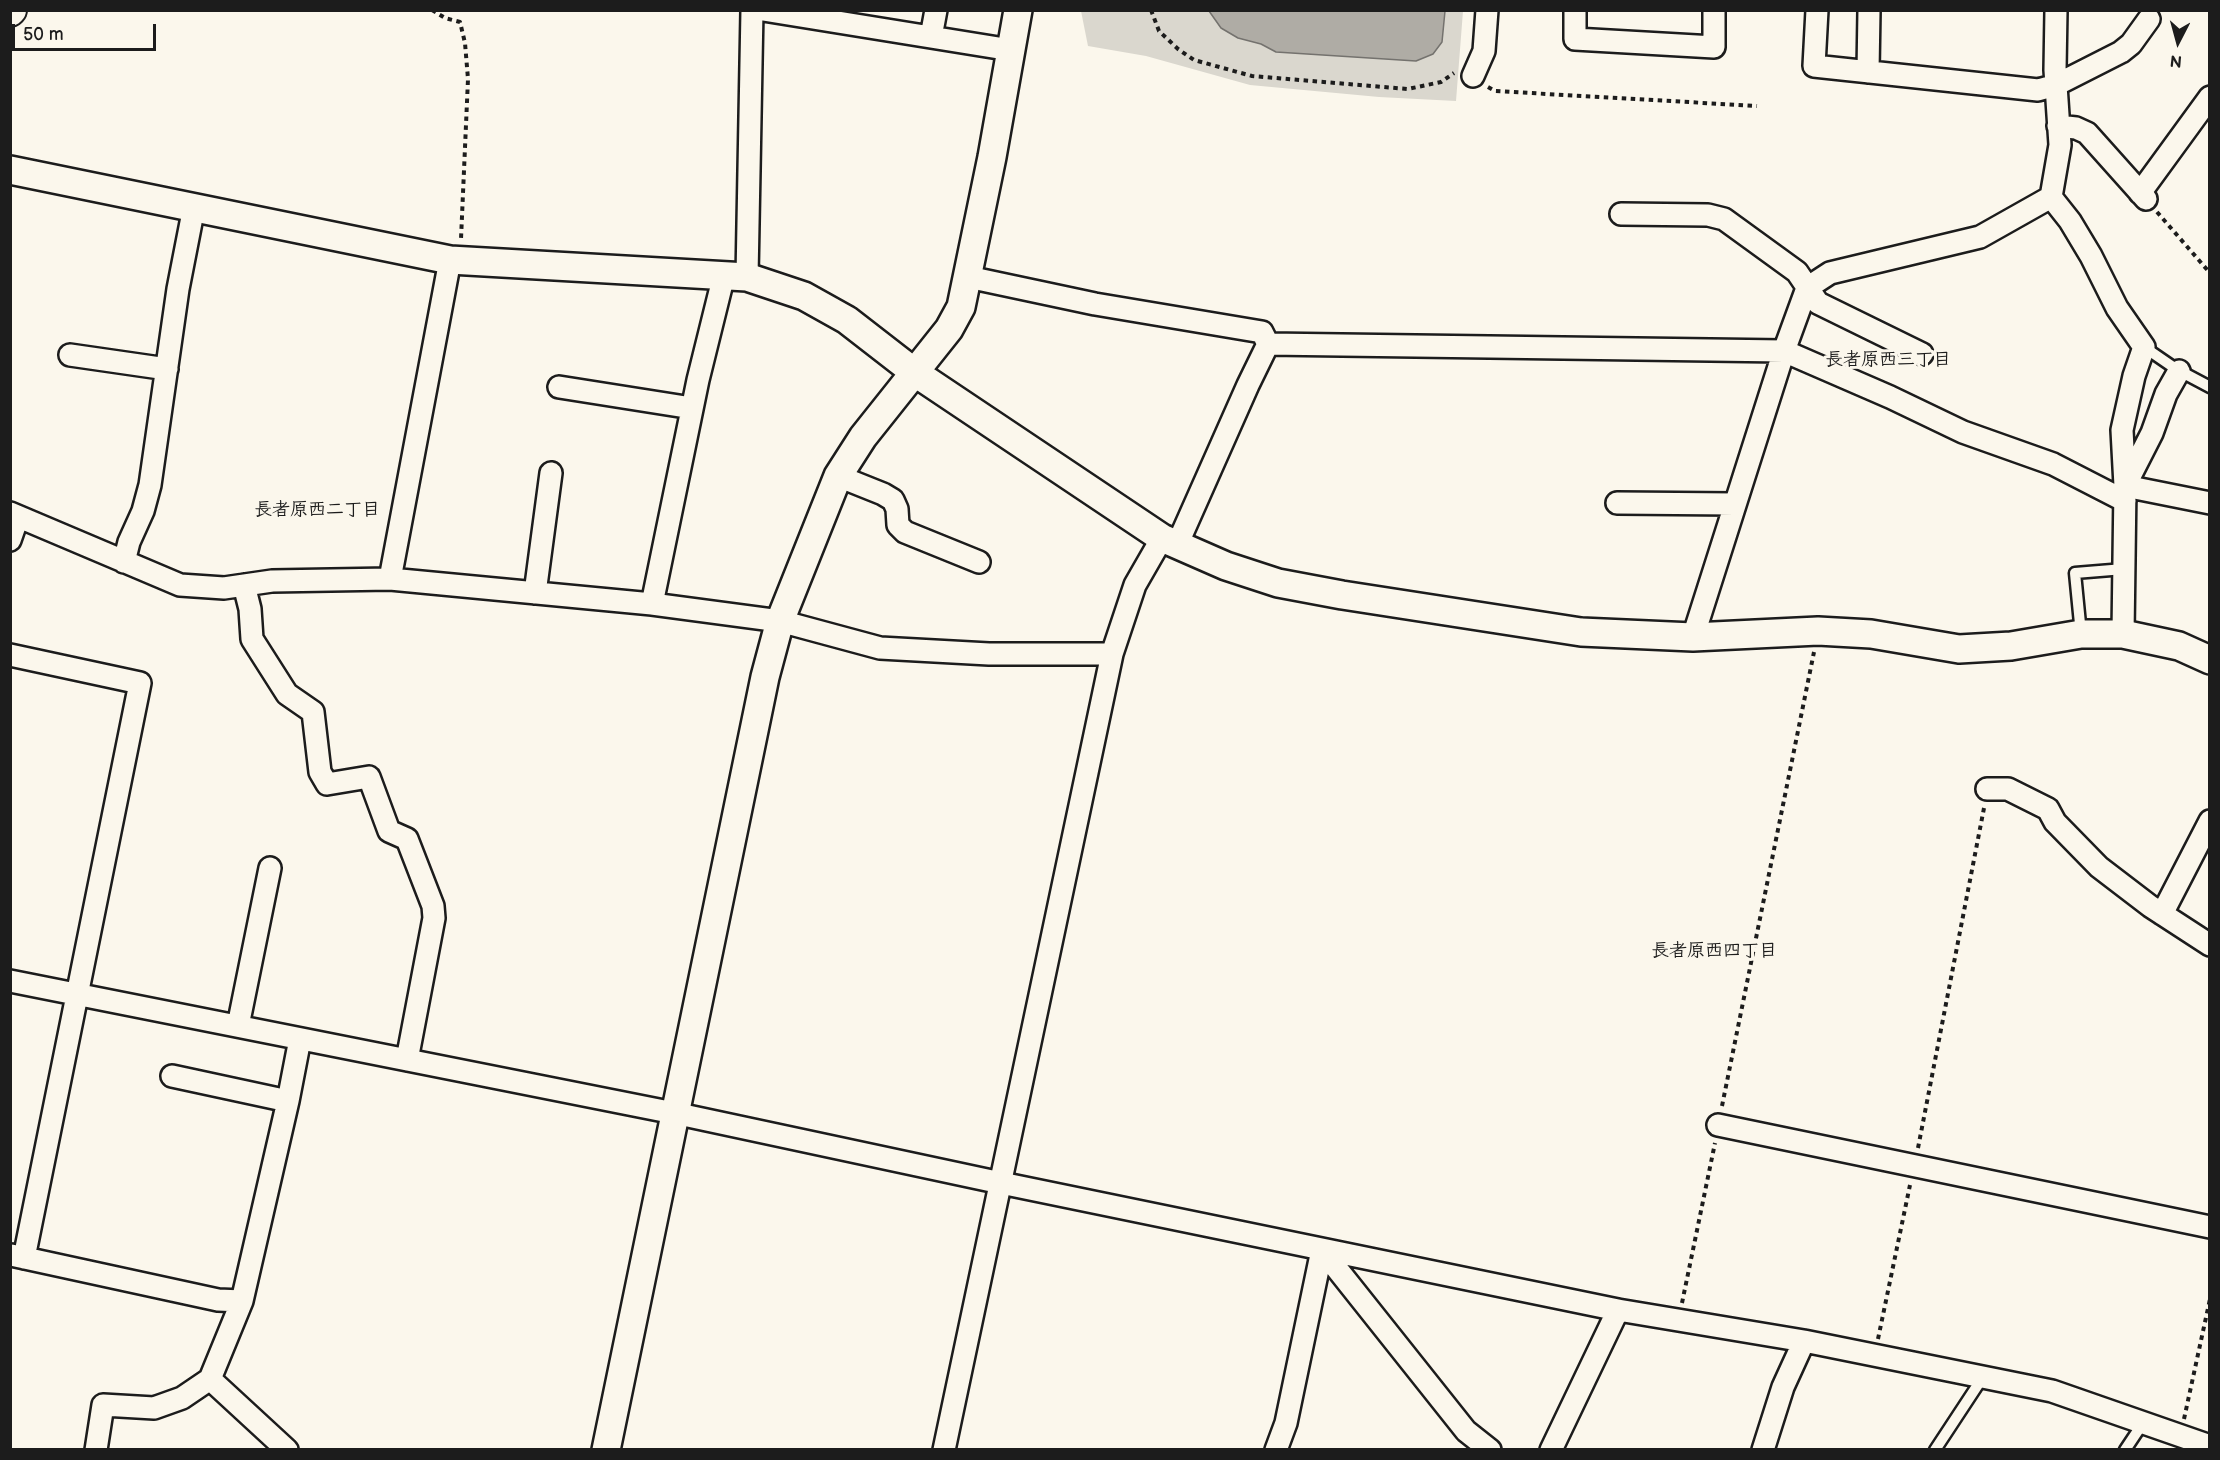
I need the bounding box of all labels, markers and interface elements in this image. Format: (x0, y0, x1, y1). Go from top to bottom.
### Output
scale bar (15, 12, 159, 50)
north arrow (2148, 12, 2208, 72)
text: 50 m (23, 24, 64, 45)
text: N (2169, 50, 2183, 70)
district label: 長者原西三丁目 (1825, 349, 1951, 371)
district label: 長者原西二丁目 (254, 499, 380, 521)
district label: 長者原西四丁目 (1651, 940, 1777, 962)

